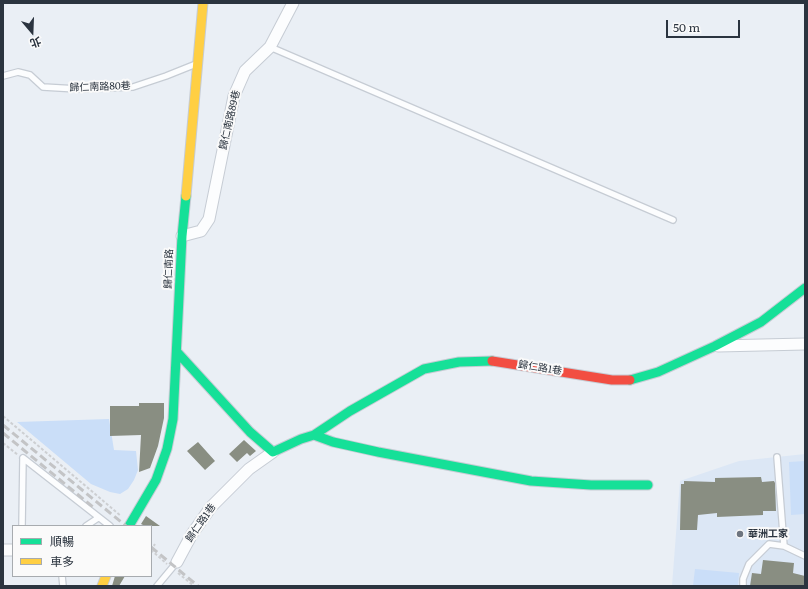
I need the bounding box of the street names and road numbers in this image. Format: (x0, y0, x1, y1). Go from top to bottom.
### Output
street label: 歸仁南路80巷 (69, 80, 131, 94)
street label: 歸仁南路89巷 (217, 89, 243, 151)
street label: 歸仁南路 (162, 249, 176, 289)
street label: 歸仁路1巷 (517, 359, 563, 377)
street label: 歸仁路1巷 (183, 502, 219, 544)

